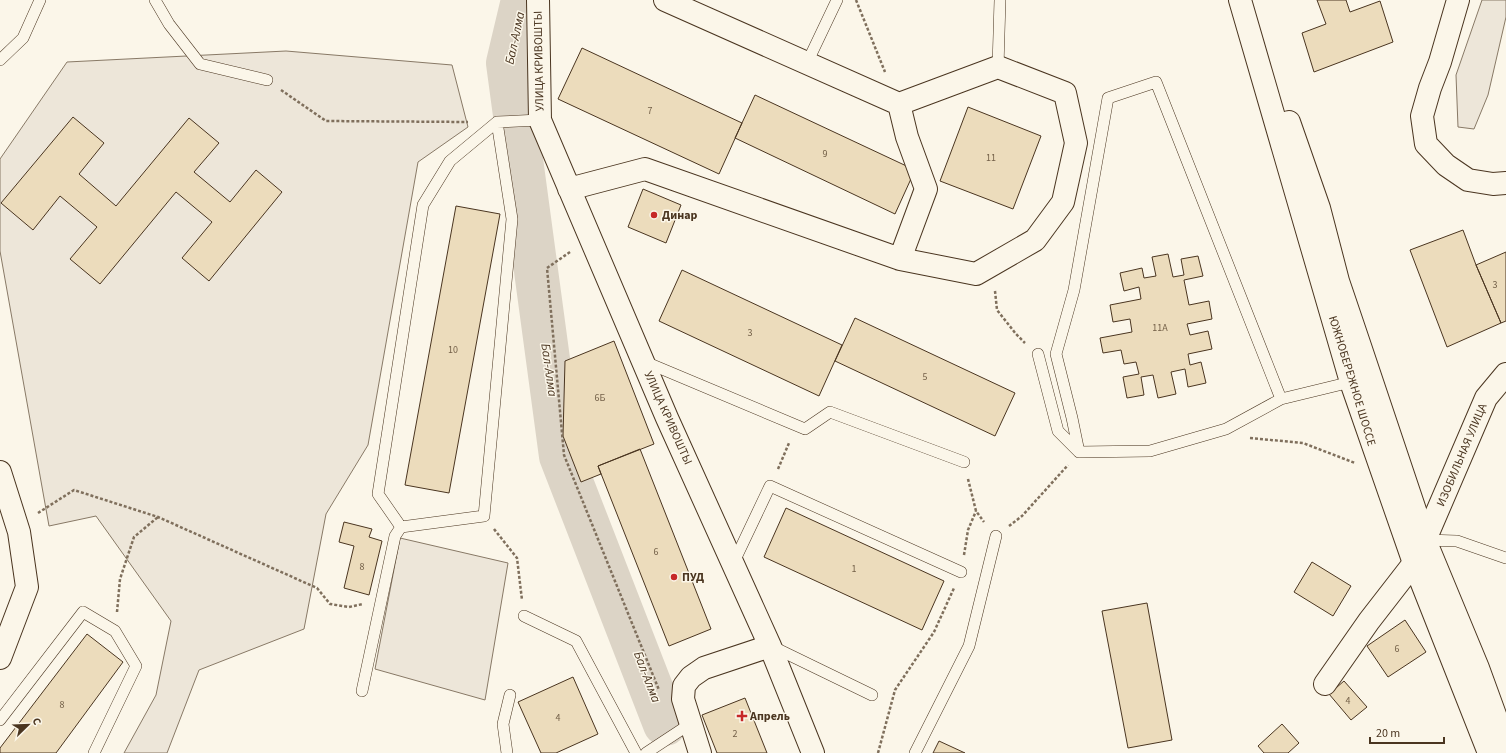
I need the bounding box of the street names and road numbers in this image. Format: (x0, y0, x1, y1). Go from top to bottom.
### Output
street label: УЛИЦА КРИВОШТЫ (530, 11, 548, 111)
street label: ЮЖНОБЕРЕЖНОЕ ШОССЕ (1324, 314, 1380, 448)
street label: УЛИЦА КРИВОШТЫ (640, 369, 696, 467)
street label: ИЗОБИЛЬНАЯ УЛИЦА (1433, 400, 1492, 509)

